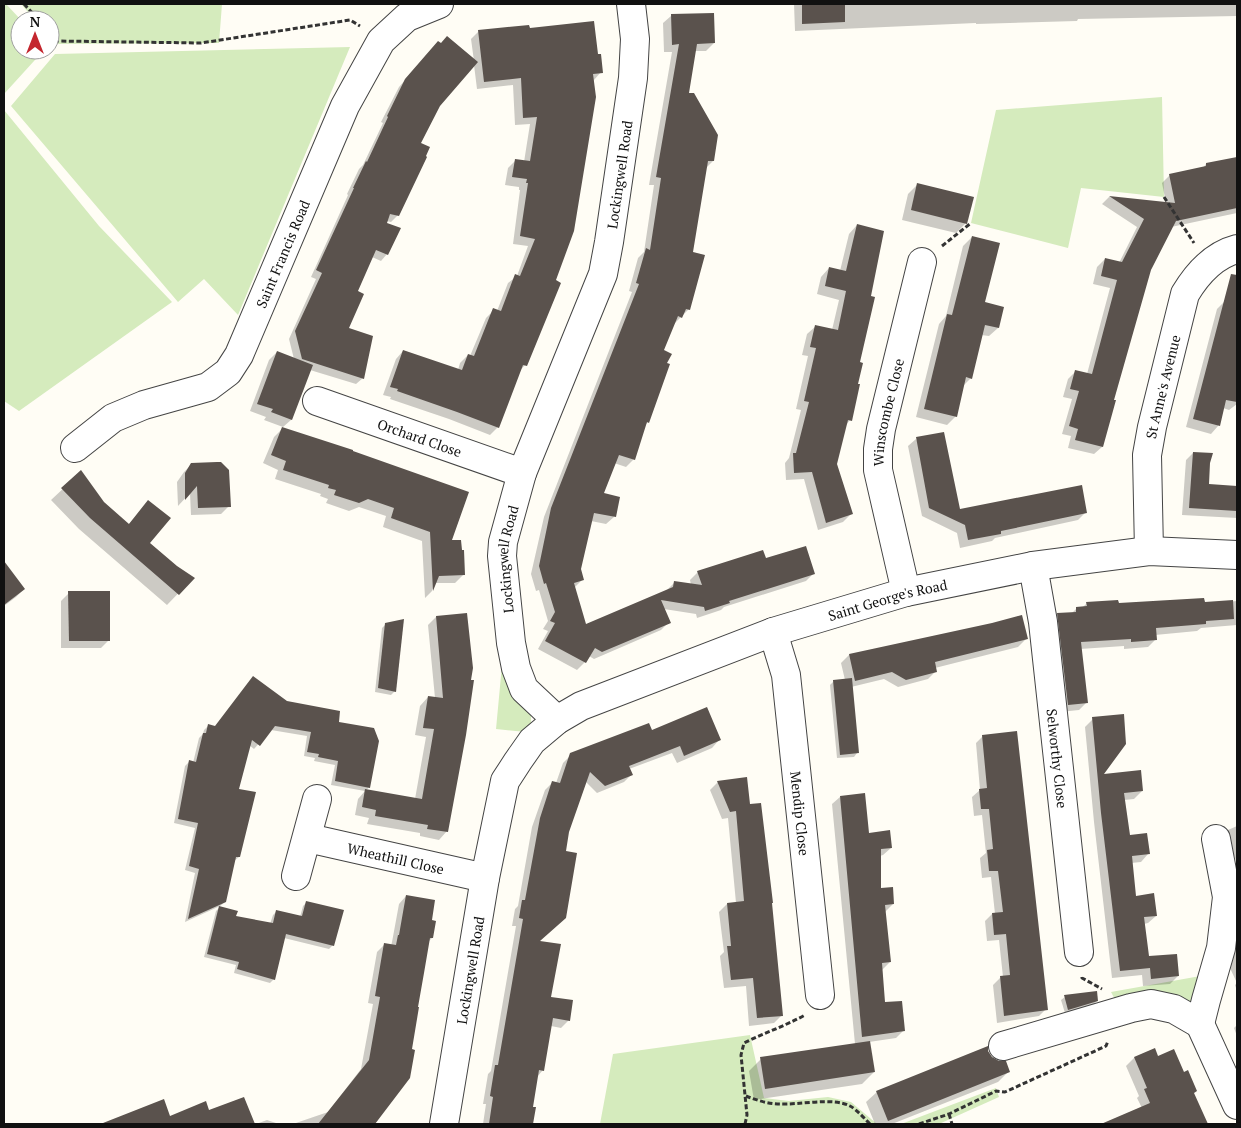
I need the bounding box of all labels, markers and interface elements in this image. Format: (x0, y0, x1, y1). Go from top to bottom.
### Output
north arrow (10, 10, 60, 60)
text: N (30, 12, 41, 31)
street label: Lockingwell Road (602, 119, 636, 230)
street label: Saint Francis Road (251, 196, 314, 310)
street label: St Anne's Avenue (1141, 333, 1184, 440)
street label: Winscombe Close (869, 356, 908, 466)
street label: Orchard Close (375, 414, 465, 461)
street label: Lockingwell Road (492, 503, 522, 614)
street label: Saint George's Road (825, 574, 949, 624)
street label: Selworthy Close (1043, 708, 1073, 809)
street label: Mendip Close (787, 770, 815, 857)
street label: Wheathill Close (345, 838, 446, 878)
street label: Lockingwell Road (451, 914, 488, 1026)

